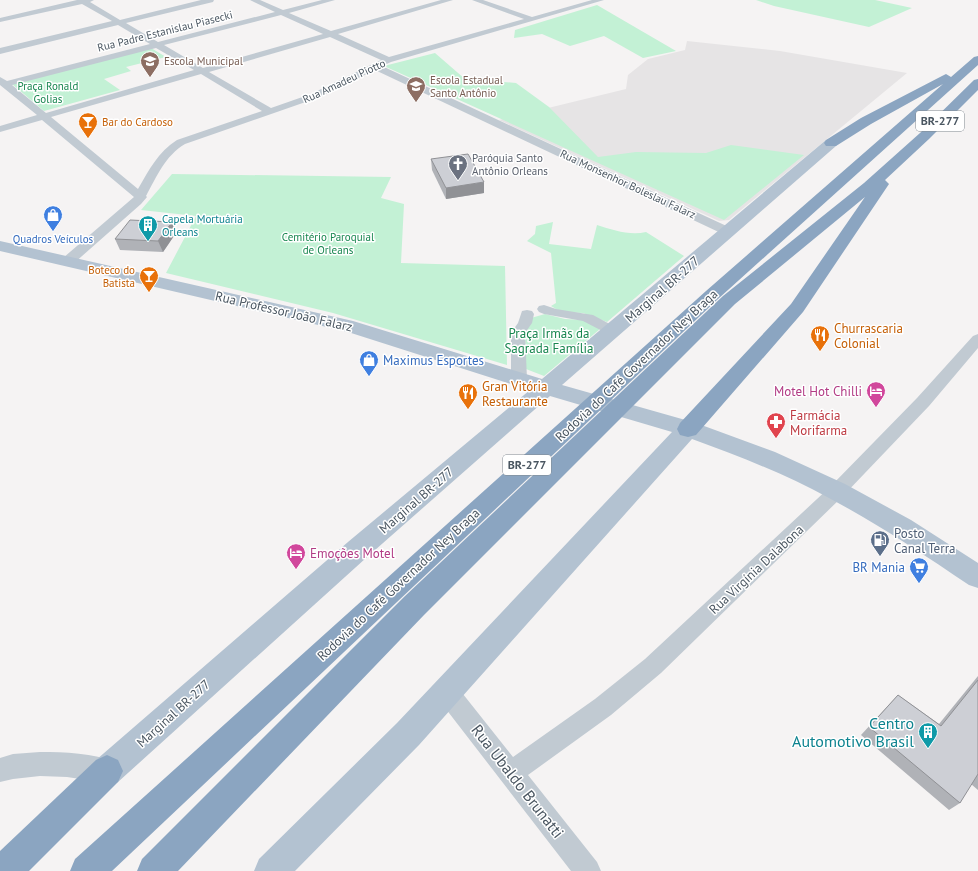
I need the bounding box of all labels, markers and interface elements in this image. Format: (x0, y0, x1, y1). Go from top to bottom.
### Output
street label: Rua Padre Estanislau Piasecki (96, 7, 234, 55)
school or university icon: Escola Municipal (139, 50, 161, 78)
place label: Escola Municipal (164, 54, 244, 68)
street label: Rua Amadeu Piotto (300, 56, 388, 106)
place label: Escola Estadual Santo Antônio (430, 73, 504, 100)
school or university icon: Escola Estadual Santo Antônio (405, 75, 427, 103)
park label: Praça Ronald Golias (18, 79, 78, 106)
bar icon: Bar do Cardoso (77, 111, 99, 139)
road number: BR-277 (916, 111, 964, 131)
place label: Bar do Cardoso (102, 115, 173, 129)
street label: Rua Monsenhor Boleslau Falarz (558, 146, 698, 222)
place label: Paróquia Santo Antônio Orleans (472, 151, 548, 178)
church icon: Paróquia Santo Antônio Orleans (447, 153, 469, 181)
shop icon: Quadros Veículos (42, 204, 64, 232)
place label: Capela Mortuária Orleans (162, 212, 243, 239)
building icon: Capela Mortuária Orleans (137, 214, 159, 242)
park label: Cemitério Paroquial de Orleans (282, 230, 375, 257)
place label: Quadros Veículos (13, 232, 94, 246)
street label: Marginal BR-277 (622, 252, 703, 326)
place label: Boteco do Batista (88, 263, 135, 290)
bar icon: Boteco do Batista (138, 265, 160, 293)
street label: Rodovia do Café Governador Ney Braga (552, 285, 721, 445)
street label: Rua Professor João Falarz (214, 287, 354, 336)
place label: Churrascaria Colonial (834, 320, 903, 352)
restaurant icon: Churrascaria Colonial (809, 324, 831, 352)
park label: Praça Irmãs da Sagrada Família (504, 325, 594, 357)
shop icon: Maximus Esportes (358, 349, 380, 377)
place label: Maximus Esportes (383, 352, 484, 369)
place label: Gran Vitória Restaurante (482, 378, 548, 410)
hotel icon: Motel Hot Chilli (865, 380, 887, 408)
restaurant icon: Gran Vitória Restaurante (457, 382, 479, 410)
place label: Motel Hot Chilli (774, 383, 862, 400)
place label: Farmácia Morifarma (790, 407, 847, 439)
pharmacy icon: Farmácia Morifarma (765, 411, 787, 439)
road number: BR-277 (503, 455, 551, 475)
street label: Marginal BR-277 (376, 463, 457, 537)
street label: Rodovia do Café Governador Ney Braga (314, 504, 483, 664)
street label: Rua Virgínia Dalabona (706, 521, 807, 618)
place label: Posto Canal Terra (894, 525, 956, 557)
fuel station icon: Posto Canal Terra (869, 529, 891, 557)
hotel icon: Emoções Motel (285, 542, 307, 570)
place label: Emoções Motel (310, 545, 395, 562)
supermarket icon: BR Mania (908, 556, 930, 584)
place label: BR Mania (852, 559, 905, 576)
street label: Marginal BR-277 (133, 676, 214, 751)
place label: Centro Automotivo Brasil (792, 713, 914, 751)
street label: Rua Ubaldo Brunatti (467, 720, 569, 842)
building icon: Centro Automotivo Brasil (917, 721, 939, 749)

